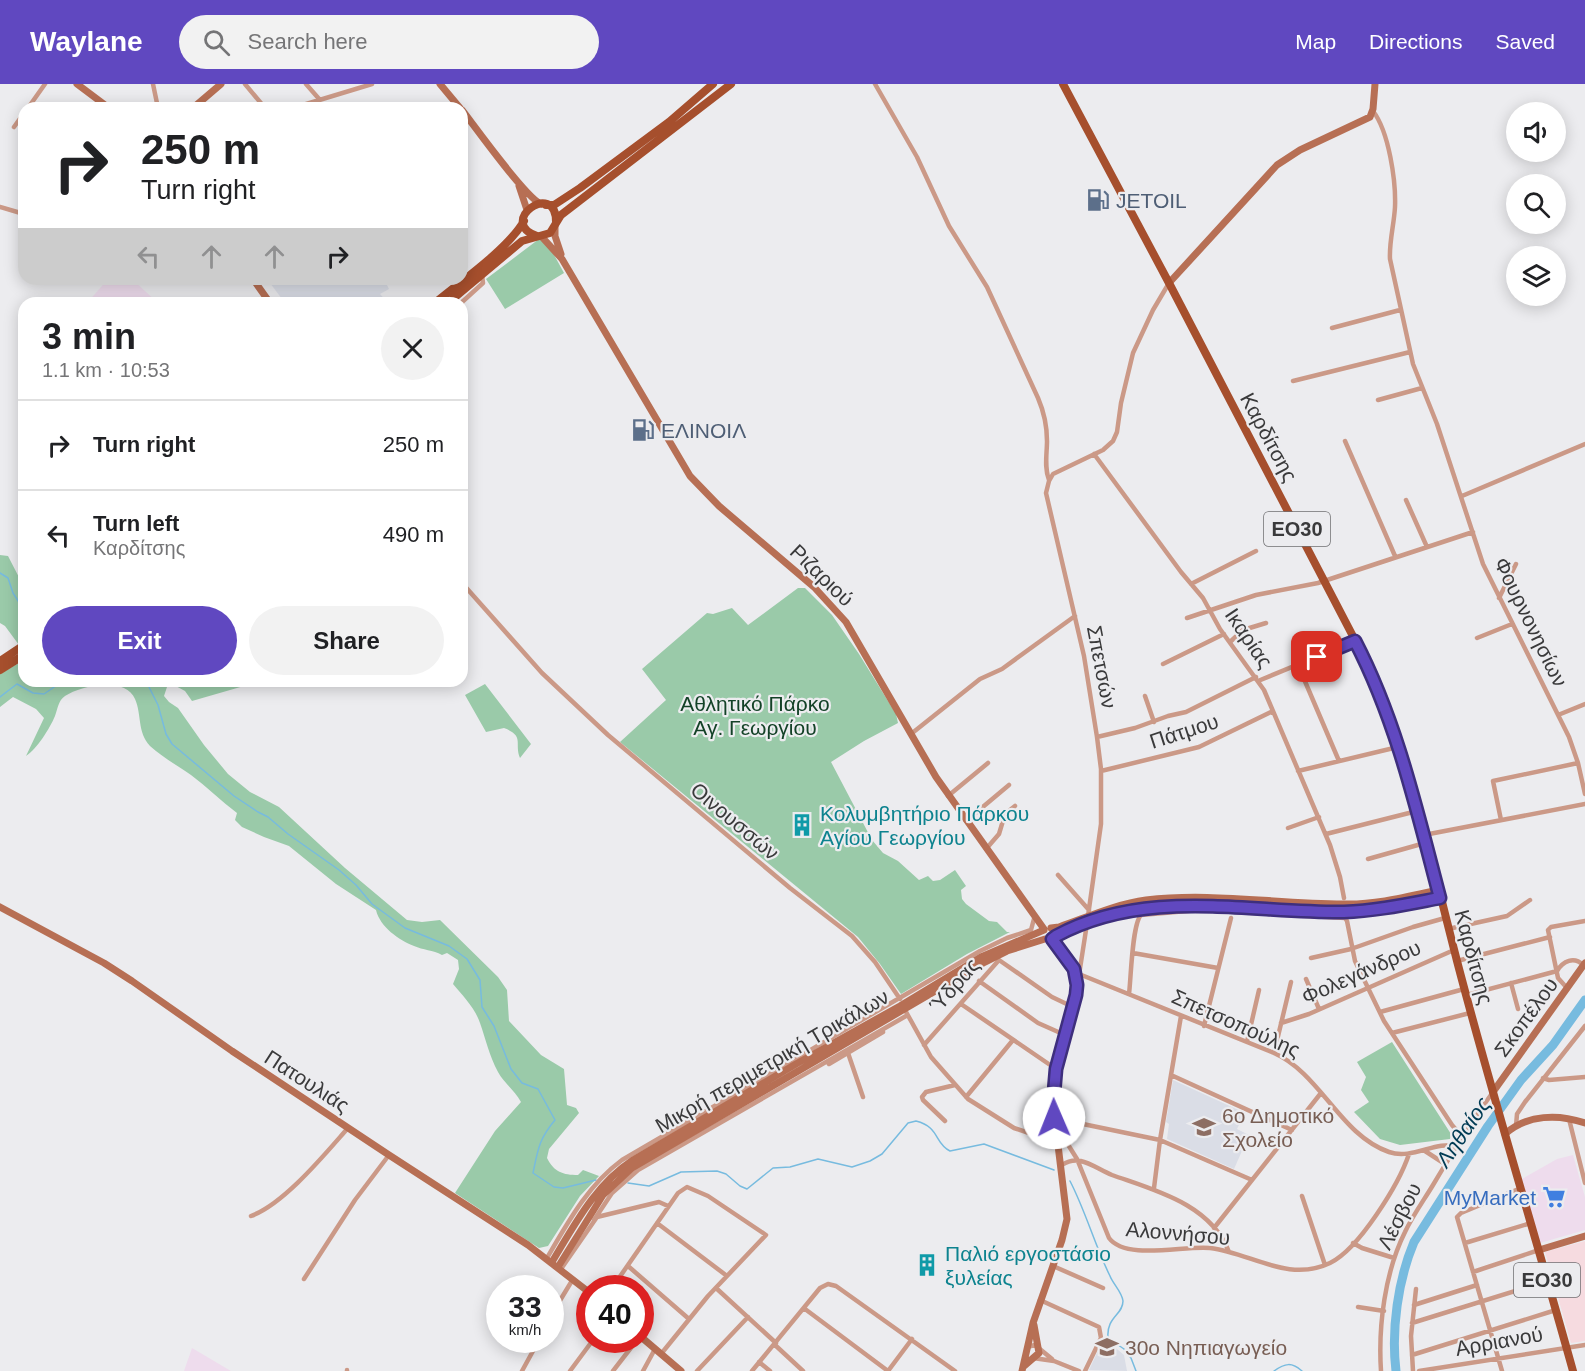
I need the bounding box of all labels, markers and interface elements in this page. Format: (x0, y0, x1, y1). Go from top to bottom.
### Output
search box (179, 15, 599, 69)
text: Waylane (30, 26, 143, 57)
icon: search (200, 26, 233, 59)
text: Search here (248, 29, 367, 54)
text: Map (1295, 30, 1336, 53)
text: Directions (1369, 30, 1462, 53)
text: Saved (1495, 30, 1555, 53)
map controls (1506, 102, 1566, 306)
button: sound (1506, 102, 1566, 162)
icon: right (42, 126, 120, 204)
text: 250 m (141, 126, 260, 173)
button: search (1506, 174, 1566, 234)
text: Turn right (141, 175, 256, 205)
fuel station icon: JETOIL (1085, 187, 1111, 213)
place label: JETOIL (1116, 189, 1187, 212)
icon: left (132, 240, 165, 273)
icon: ahead (195, 240, 228, 273)
icon: ahead (258, 240, 291, 273)
icon: right (321, 240, 354, 273)
button: layers (1506, 246, 1566, 306)
text: 3 min (42, 316, 136, 357)
button: close (381, 317, 444, 380)
text: 1.1 km · 10:53 (42, 359, 170, 381)
street label: Καρδίτσης (1236, 389, 1302, 485)
fuel station icon: ΕΛΙΝΟΙΛ (630, 417, 656, 443)
place label: ΕΛΙΝΟΙΛ (661, 419, 746, 442)
icon: right (42, 429, 75, 462)
text: Turn right (93, 432, 195, 457)
text: 250 m (383, 432, 444, 457)
text: Turn left (93, 511, 179, 536)
road number: ΕΟ30 (1264, 512, 1330, 546)
icon: left (42, 519, 75, 552)
text: 490 m (383, 522, 444, 547)
text: Καρδίτσης (93, 537, 185, 559)
street label: Ριζαριού (786, 539, 858, 611)
street label: Φουρνονησίων (1490, 554, 1572, 690)
street label: Ικαρίας (1221, 604, 1277, 672)
button: Exit (42, 606, 237, 675)
button: Share (249, 606, 444, 675)
street label: Σπετσών (1083, 624, 1121, 710)
pin (1291, 631, 1342, 682)
icon: arrive (1300, 640, 1333, 673)
park label: Αθλητικό Πάρκο Αγ. Γεωργίου (680, 692, 830, 739)
street label: Πάτμου (1147, 709, 1221, 753)
street label: Οινουσσών (686, 778, 784, 864)
place label: Κολυμβητήριο Πάρκου Αγίου Γεωργίου (820, 802, 1029, 849)
building icon: Κολυμβητήριο Πάρκου Αγίου Γεωργίου (789, 812, 815, 838)
street label: Καρδίτσης (1450, 907, 1498, 1007)
street label: Φολεγάνδρου (1298, 935, 1424, 1009)
street label: Ύδρας (924, 953, 984, 1017)
street label: Σκοπέλου (1490, 973, 1562, 1061)
street label: Σπετσοπούλης (1168, 984, 1304, 1062)
street label: Μικρή περιμετρική Τρικάλων (651, 985, 893, 1137)
street label: Πατουλιάς (261, 1045, 353, 1117)
position arrow (1022, 1086, 1086, 1150)
water label: Ληθαίος (1429, 1092, 1496, 1173)
place label: 6ο Δημοτικό Σχολείο (1222, 1104, 1334, 1151)
school or university icon: 6ο Δημοτικό Σχολείο (1191, 1114, 1217, 1140)
street label: Λέσβου (1373, 1179, 1425, 1253)
supermarket icon: MyMarket (1541, 1184, 1567, 1210)
place label: MyMarket (1444, 1186, 1536, 1209)
street label: Αλοννήσου (1125, 1217, 1231, 1249)
place label: Παλιό εργοστάσιο ξυλείας (945, 1242, 1111, 1289)
building icon: Παλιό εργοστάσιο ξυλείας (914, 1252, 940, 1278)
road number: ΕΟ30 (1514, 1263, 1580, 1297)
speed limit sign: 40 (576, 1275, 654, 1353)
text: 33 (508, 1290, 542, 1323)
text: km/h (509, 1321, 541, 1338)
street label: Αρριανού (1453, 1322, 1545, 1360)
school or university icon: 30ο Νηπιαγωγείο (1094, 1334, 1120, 1360)
place label: 30ο Νηπιαγωγείο (1125, 1336, 1287, 1359)

